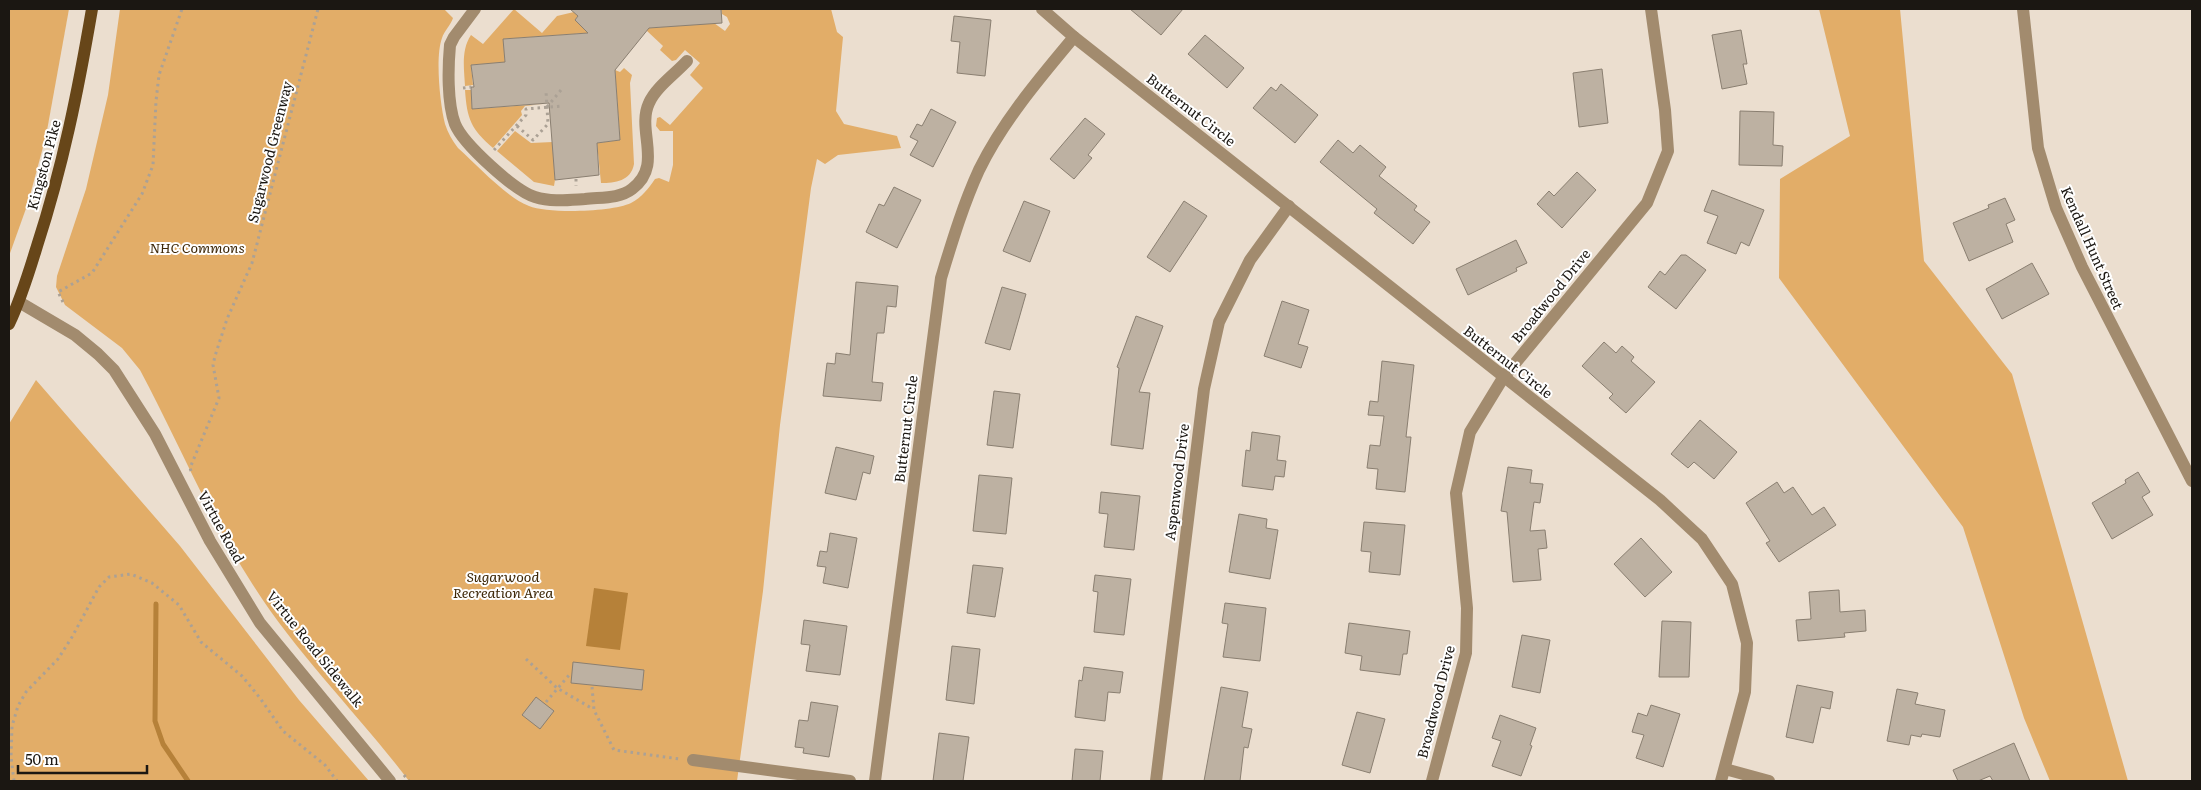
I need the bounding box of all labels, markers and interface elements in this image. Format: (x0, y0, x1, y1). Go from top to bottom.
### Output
street label: Butternut Circle (1143, 68, 1240, 150)
street label: Sugarwood Greenway (242, 78, 297, 225)
street label: Kingston Pike (21, 117, 65, 212)
street label: Kendall Hunt Street (2057, 183, 2129, 313)
park label: NHC Commons (149, 237, 245, 257)
street label: Broadwood Drive (1506, 244, 1595, 347)
street label: Butternut Circle (1460, 320, 1557, 402)
street label: Butternut Circle (888, 374, 922, 484)
street label: Aspenwood Drive (1159, 422, 1193, 541)
street label: Virtue Road (194, 487, 250, 567)
park label: Sugarwood Recreation Area (453, 566, 553, 602)
street label: Virtue Road Sidewalk (263, 586, 369, 711)
street label: Broadwood Drive (1411, 643, 1459, 761)
scale bar (18, 742, 146, 774)
text: 50 m (25, 747, 59, 770)

